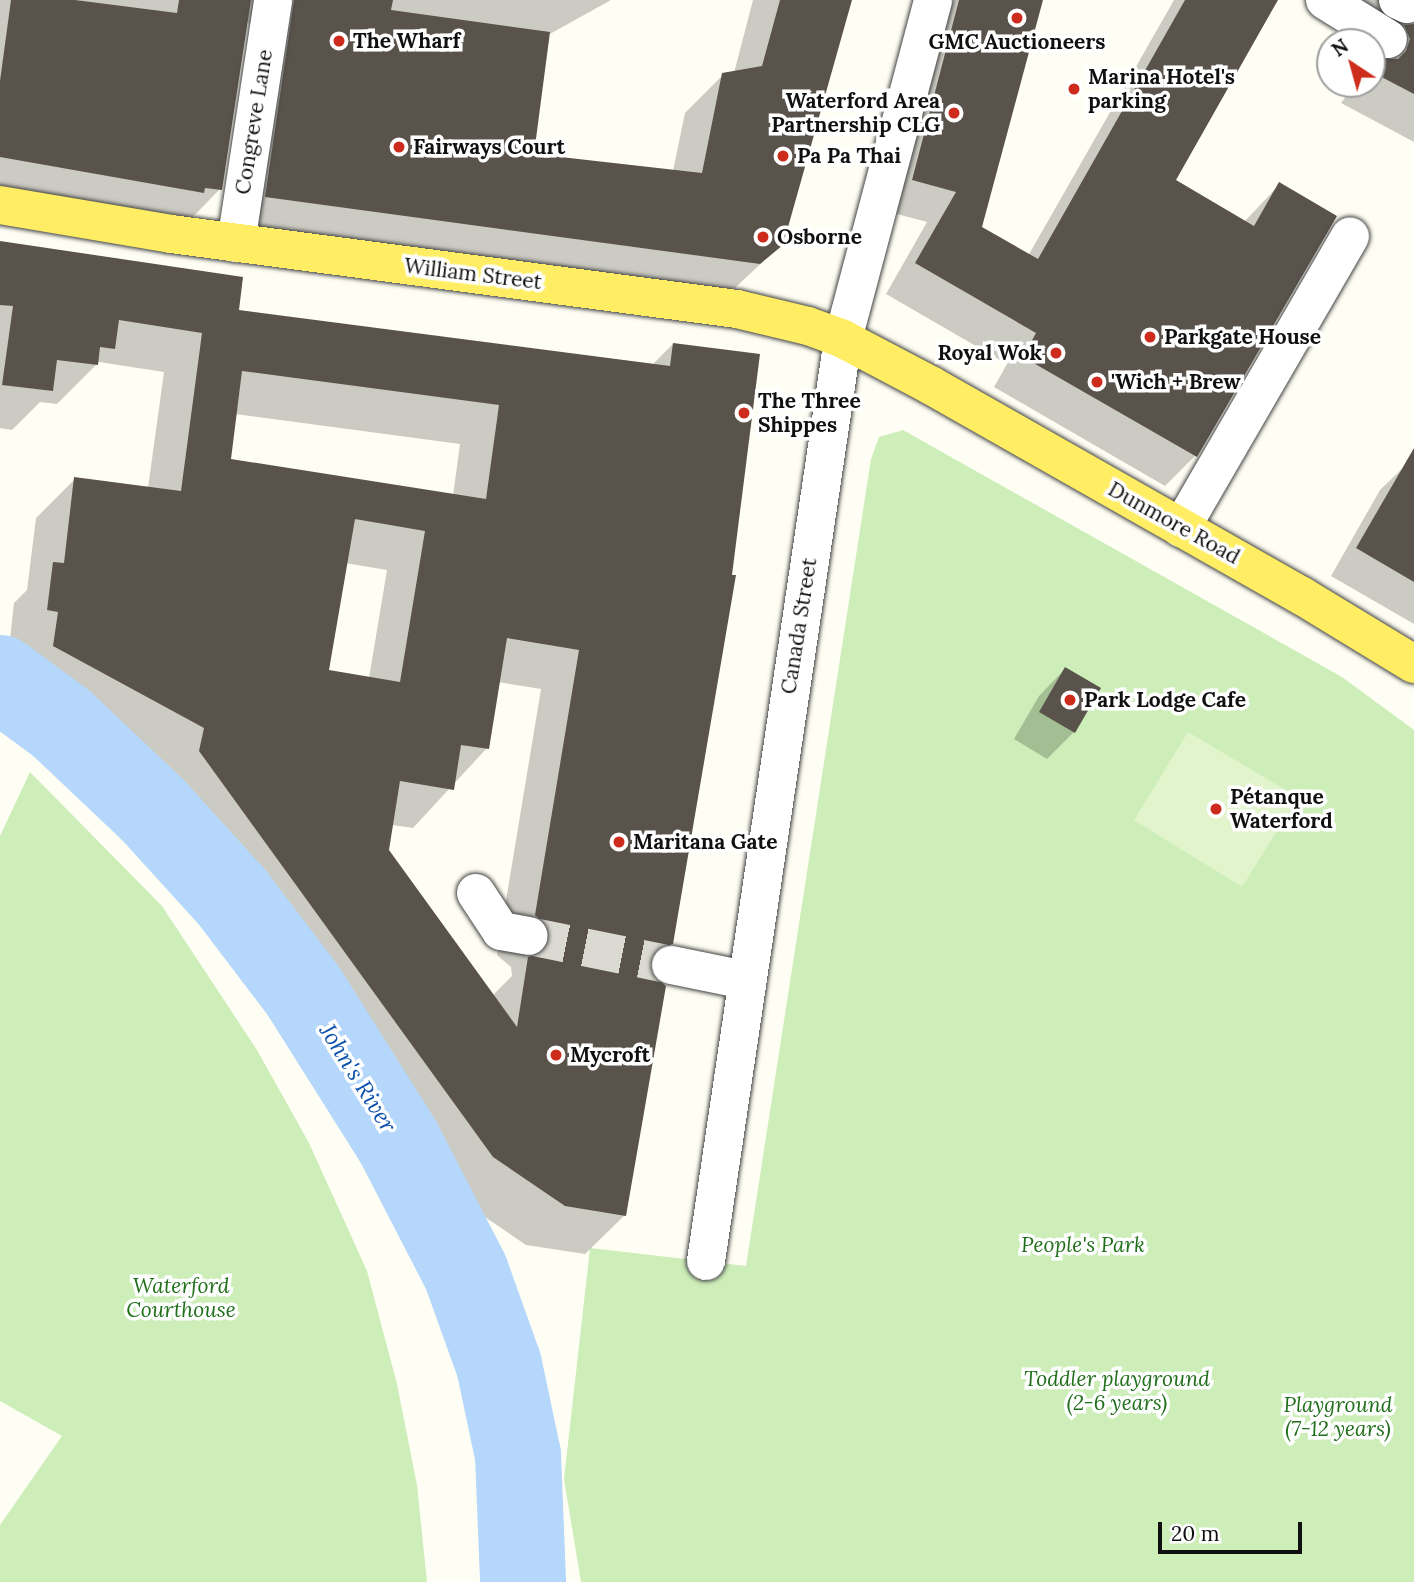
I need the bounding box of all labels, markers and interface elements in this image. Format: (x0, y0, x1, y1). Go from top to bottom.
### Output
marker: GMC Auctioneers (1009, 10, 1025, 26)
place label: The Wharf (353, 28, 460, 54)
north arrow (1316, 28, 1386, 98)
place label: GMC Auctioneers (928, 29, 1106, 55)
marker: The Wharf (331, 33, 347, 49)
text: N (1327, 34, 1353, 62)
street label: Congreve Lane (230, 48, 278, 196)
place label: Marina Hotel's parking (1088, 64, 1235, 114)
marker: Marina Hotel's parking (1066, 81, 1082, 97)
place label: Waterford Area Partnership CLG (771, 88, 940, 138)
marker: Waterford Area Partnership CLG (946, 105, 962, 121)
place label: Fairways Court (413, 134, 565, 160)
marker: Fairways Court (391, 139, 407, 155)
place label: Pa Pa Thai (797, 143, 901, 169)
marker: Pa Pa Thai (775, 148, 791, 164)
place label: Osborne (777, 224, 862, 250)
marker: Osborne (755, 229, 771, 245)
street label: William Street (403, 253, 543, 295)
place label: Parkgate House (1164, 324, 1321, 350)
marker: Parkgate House (1142, 329, 1158, 345)
place label: Royal Wok (937, 340, 1042, 366)
marker: Royal Wok (1048, 345, 1064, 361)
place label: 'Wich + Brew (1111, 369, 1241, 395)
marker: 'Wich + Brew (1089, 374, 1105, 390)
place label: The Three Shippes (758, 388, 861, 438)
marker: The Three Shippes (736, 405, 752, 421)
street label: Dunmore Road (1104, 476, 1244, 570)
street label: Canada Street (776, 556, 822, 696)
place label: Park Lodge Cafe (1084, 687, 1246, 713)
marker: Park Lodge Cafe (1062, 692, 1078, 708)
place label: Pétanque Waterford (1230, 784, 1333, 834)
marker: Pétanque Waterford (1208, 801, 1224, 817)
place label: Maritana Gate (633, 829, 777, 855)
marker: Maritana Gate (611, 834, 627, 850)
water label: John's River (314, 1019, 402, 1137)
place label: Mycroft (570, 1042, 650, 1068)
marker: Mycroft (548, 1047, 564, 1063)
park label: People's Park (1021, 1232, 1145, 1258)
park label: Waterford Courthouse (126, 1273, 236, 1323)
park label: Toddler playground (2-6 years) (1024, 1366, 1210, 1416)
park label: Playground (7-12 years) (1284, 1392, 1392, 1442)
scale bar (1162, 1508, 1306, 1552)
text: 20 m (1171, 1520, 1220, 1547)

